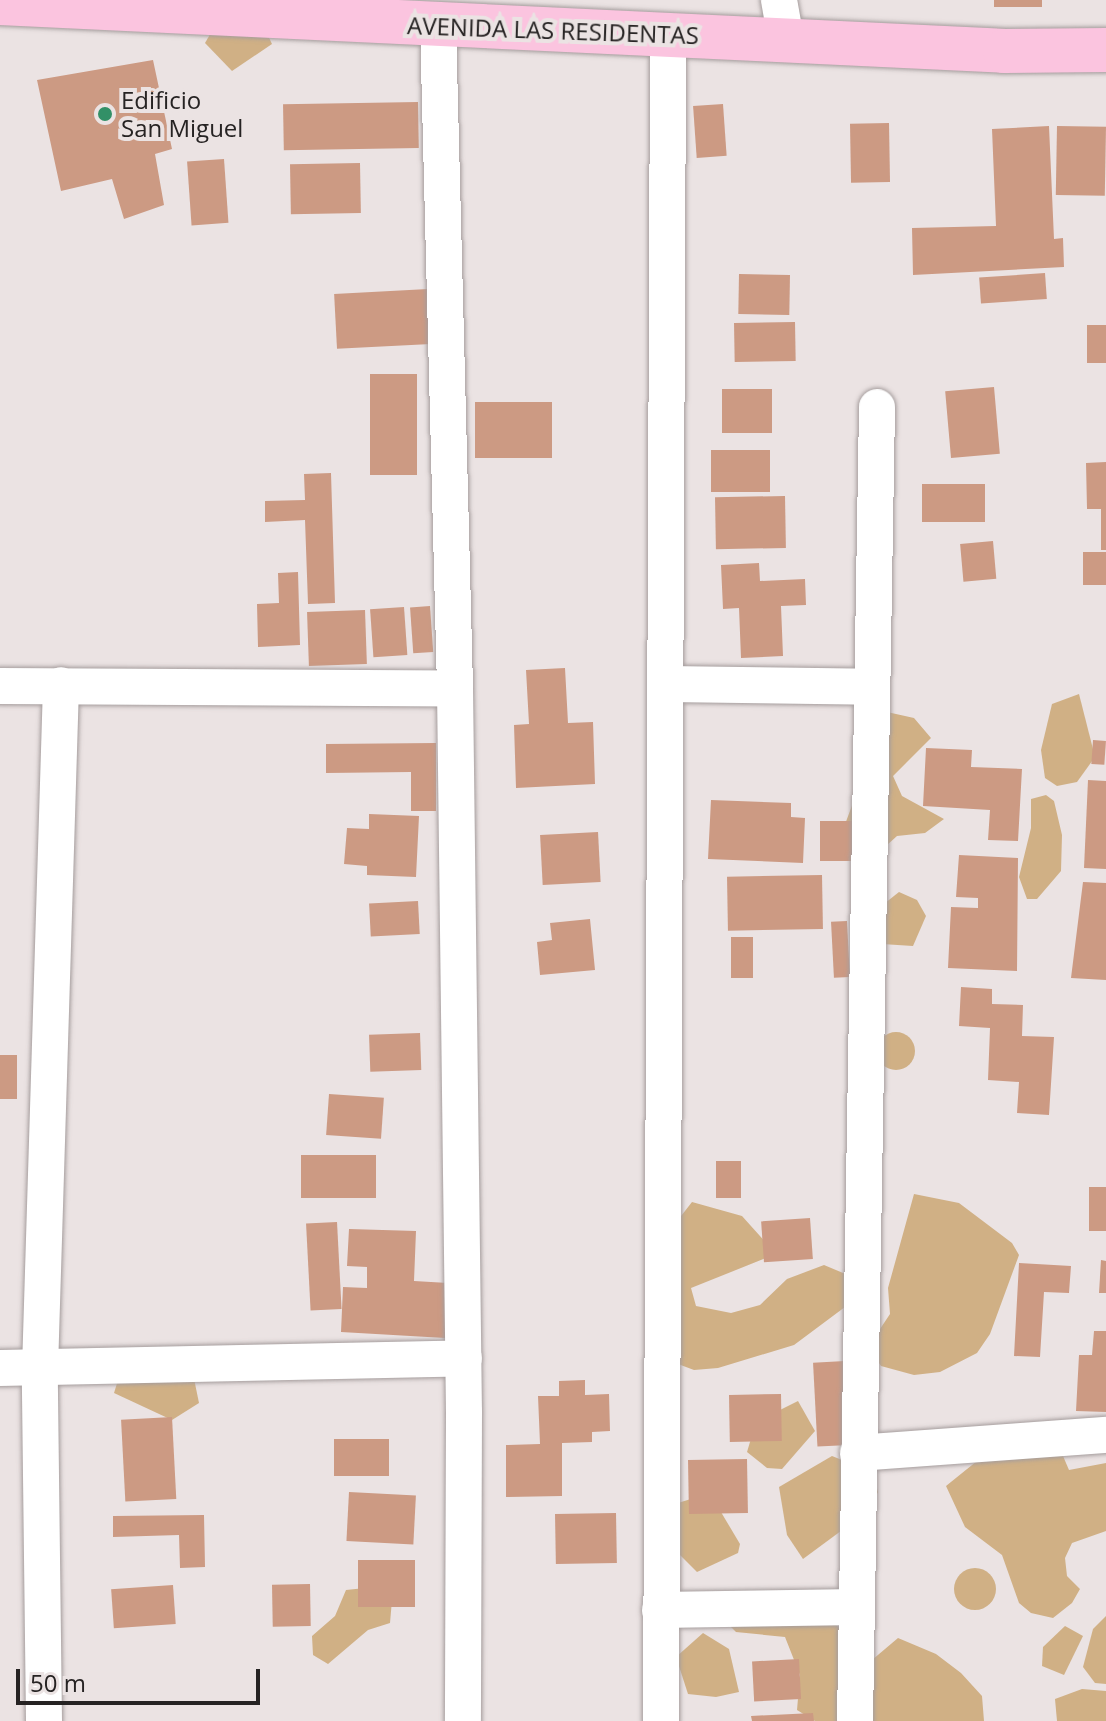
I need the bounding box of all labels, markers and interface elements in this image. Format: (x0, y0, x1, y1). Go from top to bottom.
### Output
street label: AVENIDA LAS RESIDENTAS (407, 11, 699, 49)
place label: Edificio San Miguel (121, 86, 243, 142)
marker: Edificio San Miguel (96, 105, 114, 123)
scale bar (20, 1653, 264, 1703)
text: 50 m (30, 1666, 86, 1699)

